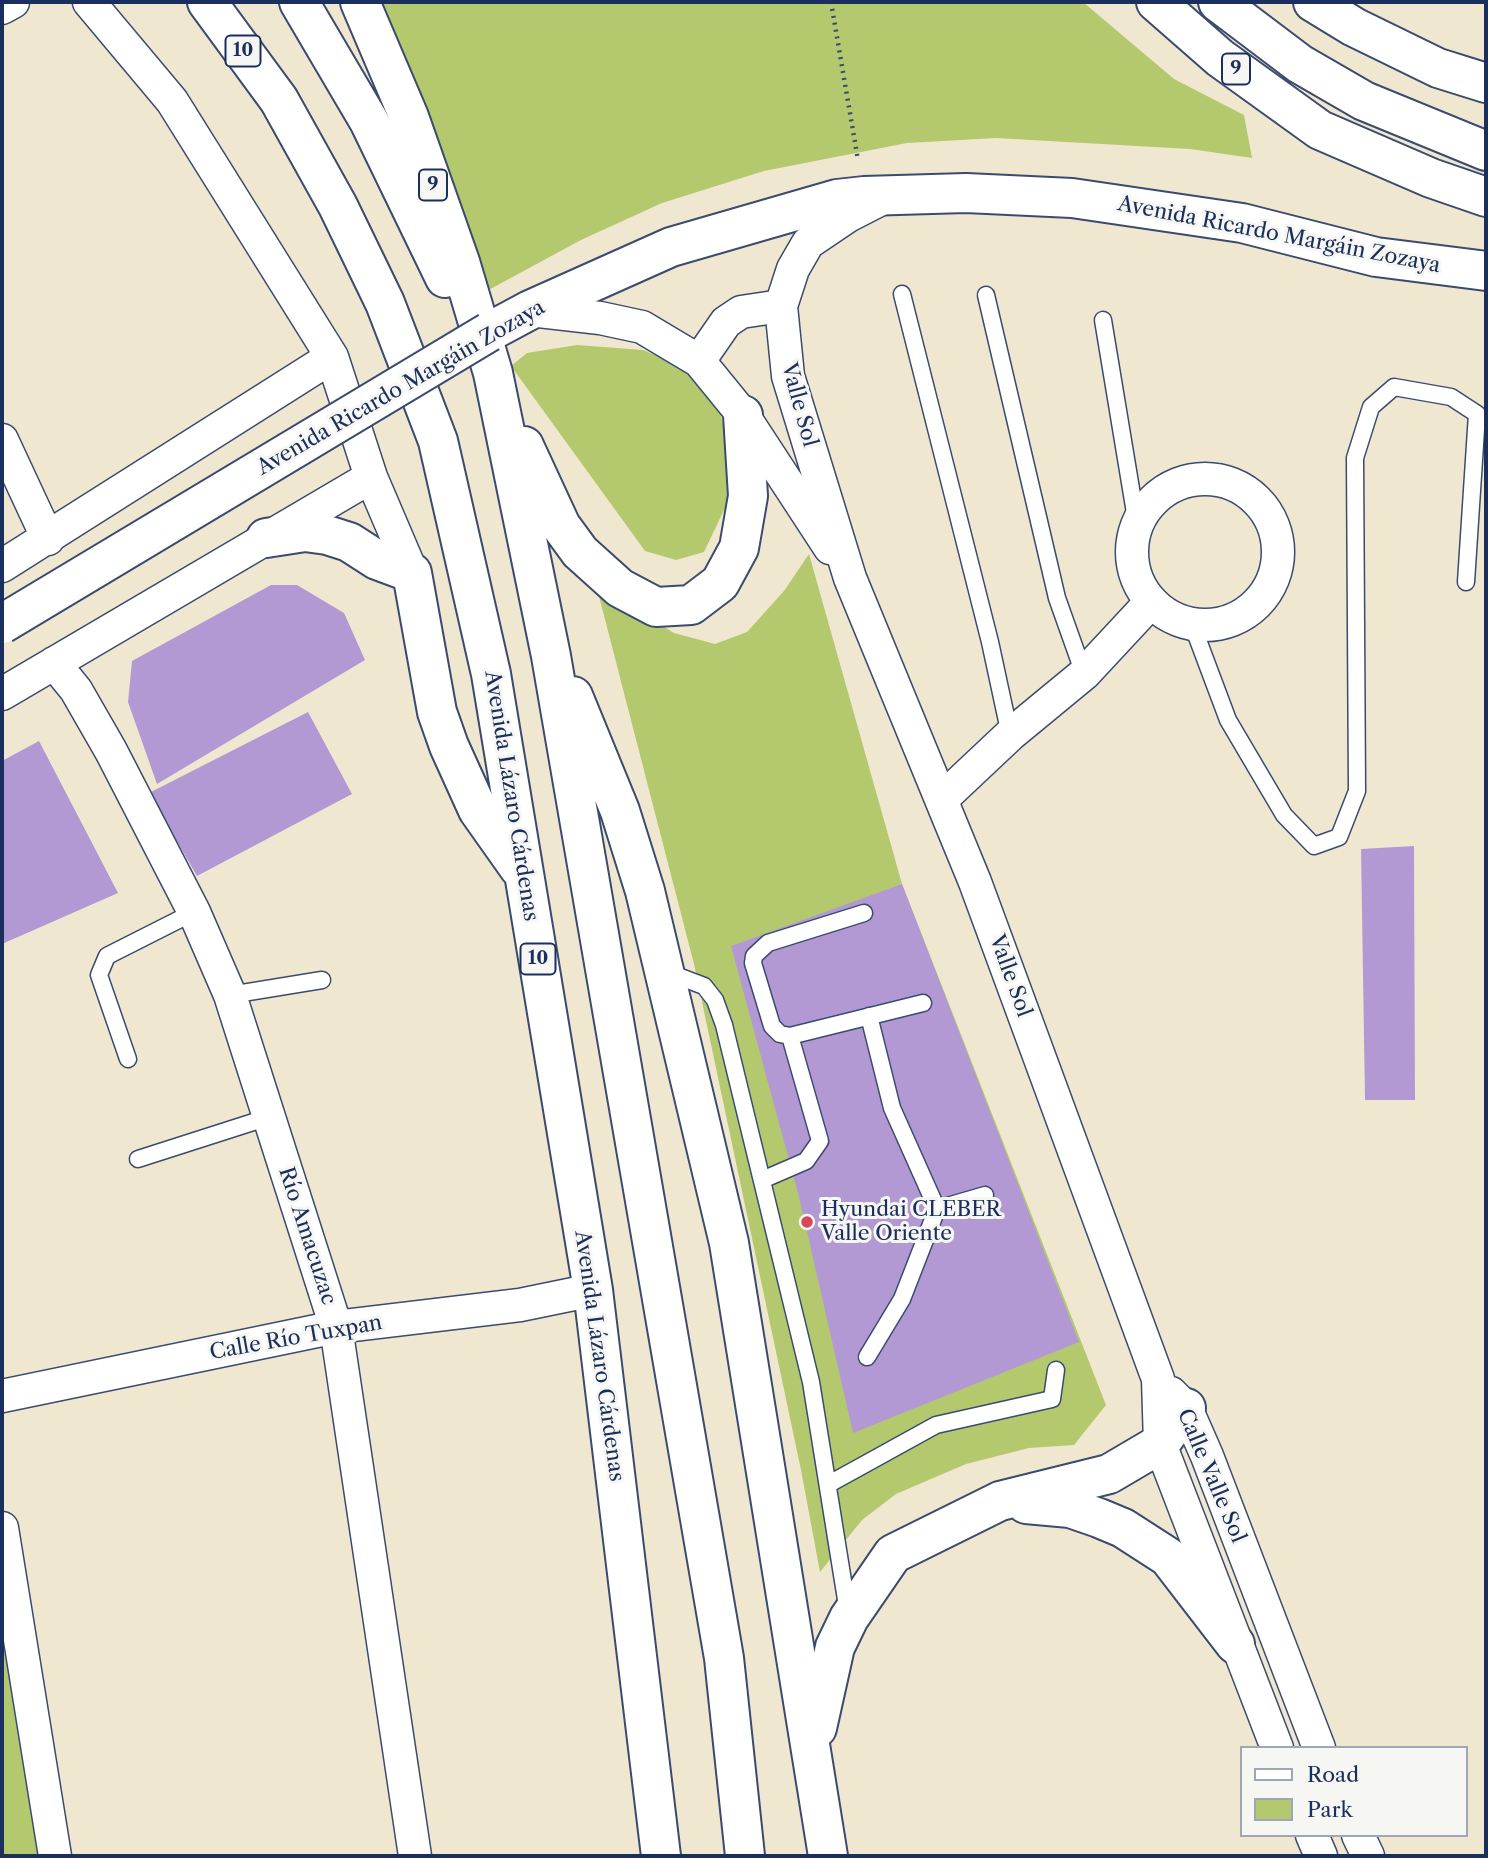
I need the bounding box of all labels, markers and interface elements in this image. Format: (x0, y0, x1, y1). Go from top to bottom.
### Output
road number: 10 (226, 36, 260, 66)
road number: 9 (1222, 54, 1250, 85)
road number: 9 (419, 169, 447, 200)
street label: Avenida Ricardo Margáin Zozaya (1116, 191, 1442, 279)
street label: Avenida Ricardo Margáin Zozaya (253, 295, 549, 481)
street label: Valle Sol (776, 360, 822, 450)
street label: Avenida Lázaro Cárdenas (479, 669, 543, 923)
street label: Valle Sol (983, 931, 1037, 1021)
road number: 10 (520, 944, 556, 974)
street label: Río Amacuzac (273, 1164, 341, 1308)
place label: Hyundai CLEBER Valle Oriente (821, 1197, 1001, 1247)
marker: Hyundai CLEBER Valle Oriente (799, 1214, 815, 1230)
street label: Avenida Lázaro Cárdenas (569, 1229, 629, 1483)
street label: Calle Río Tuxpan (208, 1310, 384, 1366)
street label: Calle Valle Sol (1171, 1405, 1251, 1547)
legend (1240, 1746, 1467, 1837)
text: Road (1307, 1762, 1359, 1787)
text: Park (1307, 1797, 1353, 1822)

